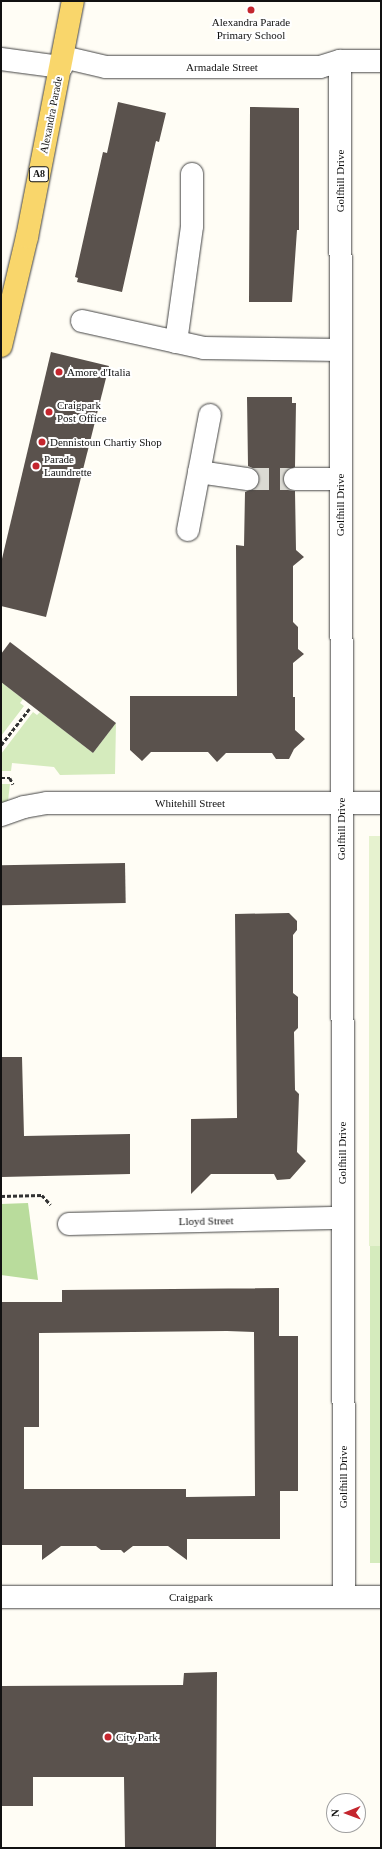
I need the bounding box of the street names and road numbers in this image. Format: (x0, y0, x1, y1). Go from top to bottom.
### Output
street label: Armadale Street (186, 60, 258, 74)
street label: Alexandra Parade (37, 75, 65, 155)
street label: Golfhill Drive (333, 150, 347, 212)
road number: A8 (28, 166, 50, 182)
street label: Golfhill Drive (333, 474, 347, 536)
street label: Whitehill Street (155, 796, 225, 810)
street label: Golfhill Drive (334, 798, 348, 860)
street label: Golfhill Drive (335, 1122, 349, 1184)
street label: Lloyd Street (179, 1214, 233, 1228)
street label: Golfhill Drive (336, 1446, 350, 1508)
street label: Craigpark (169, 1590, 213, 1604)

